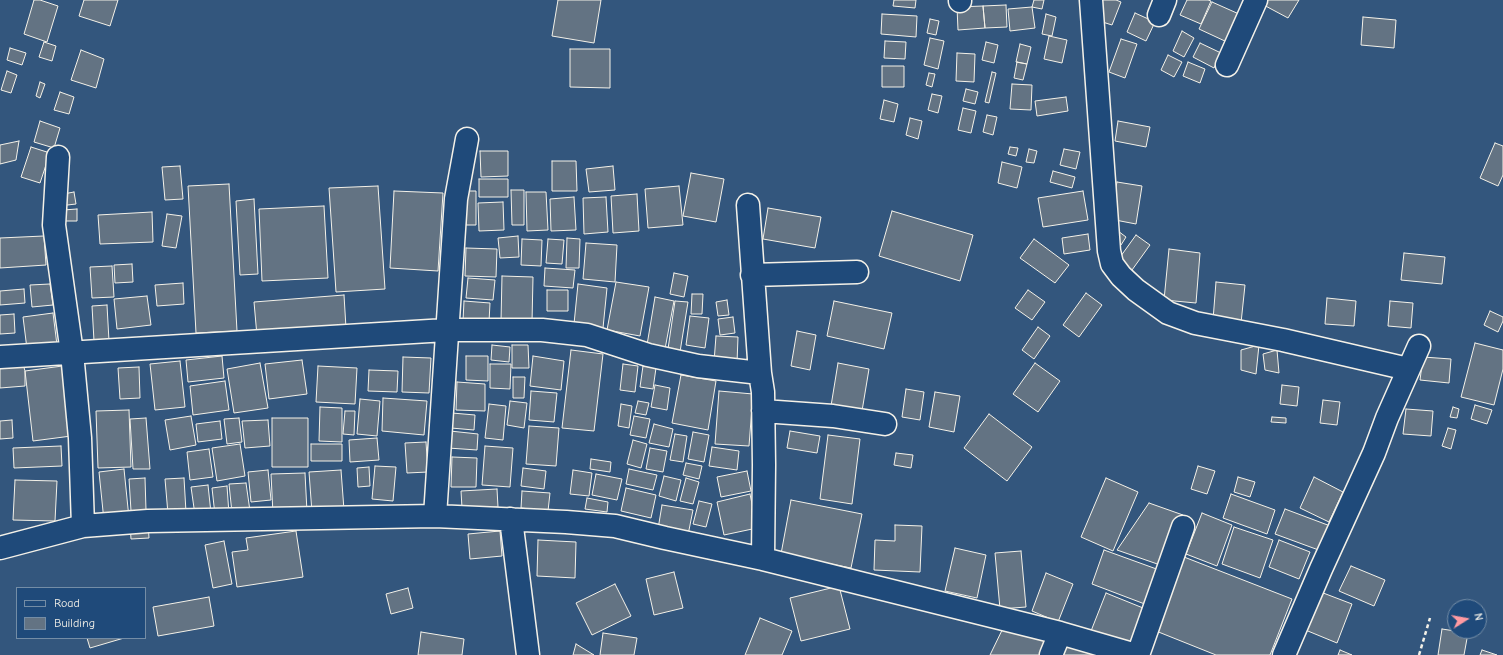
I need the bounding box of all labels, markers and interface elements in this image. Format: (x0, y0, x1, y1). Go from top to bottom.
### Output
legend (16, 587, 146, 639)
text: Road (54, 596, 80, 610)
north arrow (1447, 599, 1487, 639)
text: N (1471, 612, 1485, 622)
text: Building (54, 616, 95, 630)

